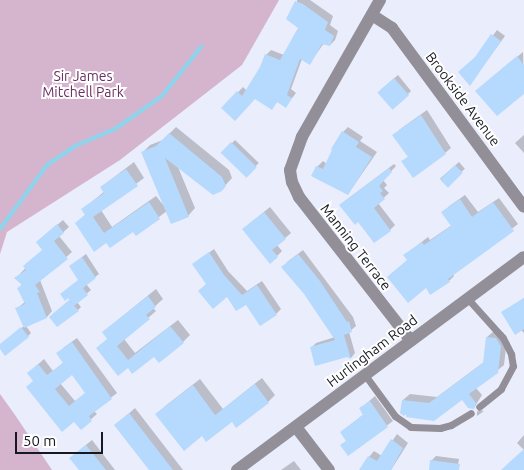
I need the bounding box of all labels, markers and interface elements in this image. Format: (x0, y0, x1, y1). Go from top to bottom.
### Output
street label: Brookside Avenue (422, 49, 504, 149)
park label: Sir James Mitchell Park (42, 68, 124, 100)
street label: Manning Terrace (317, 201, 395, 293)
street label: Hurlingham Road (323, 312, 421, 390)
scale bar (18, 422, 105, 454)
text: 50 m (23, 432, 56, 449)

